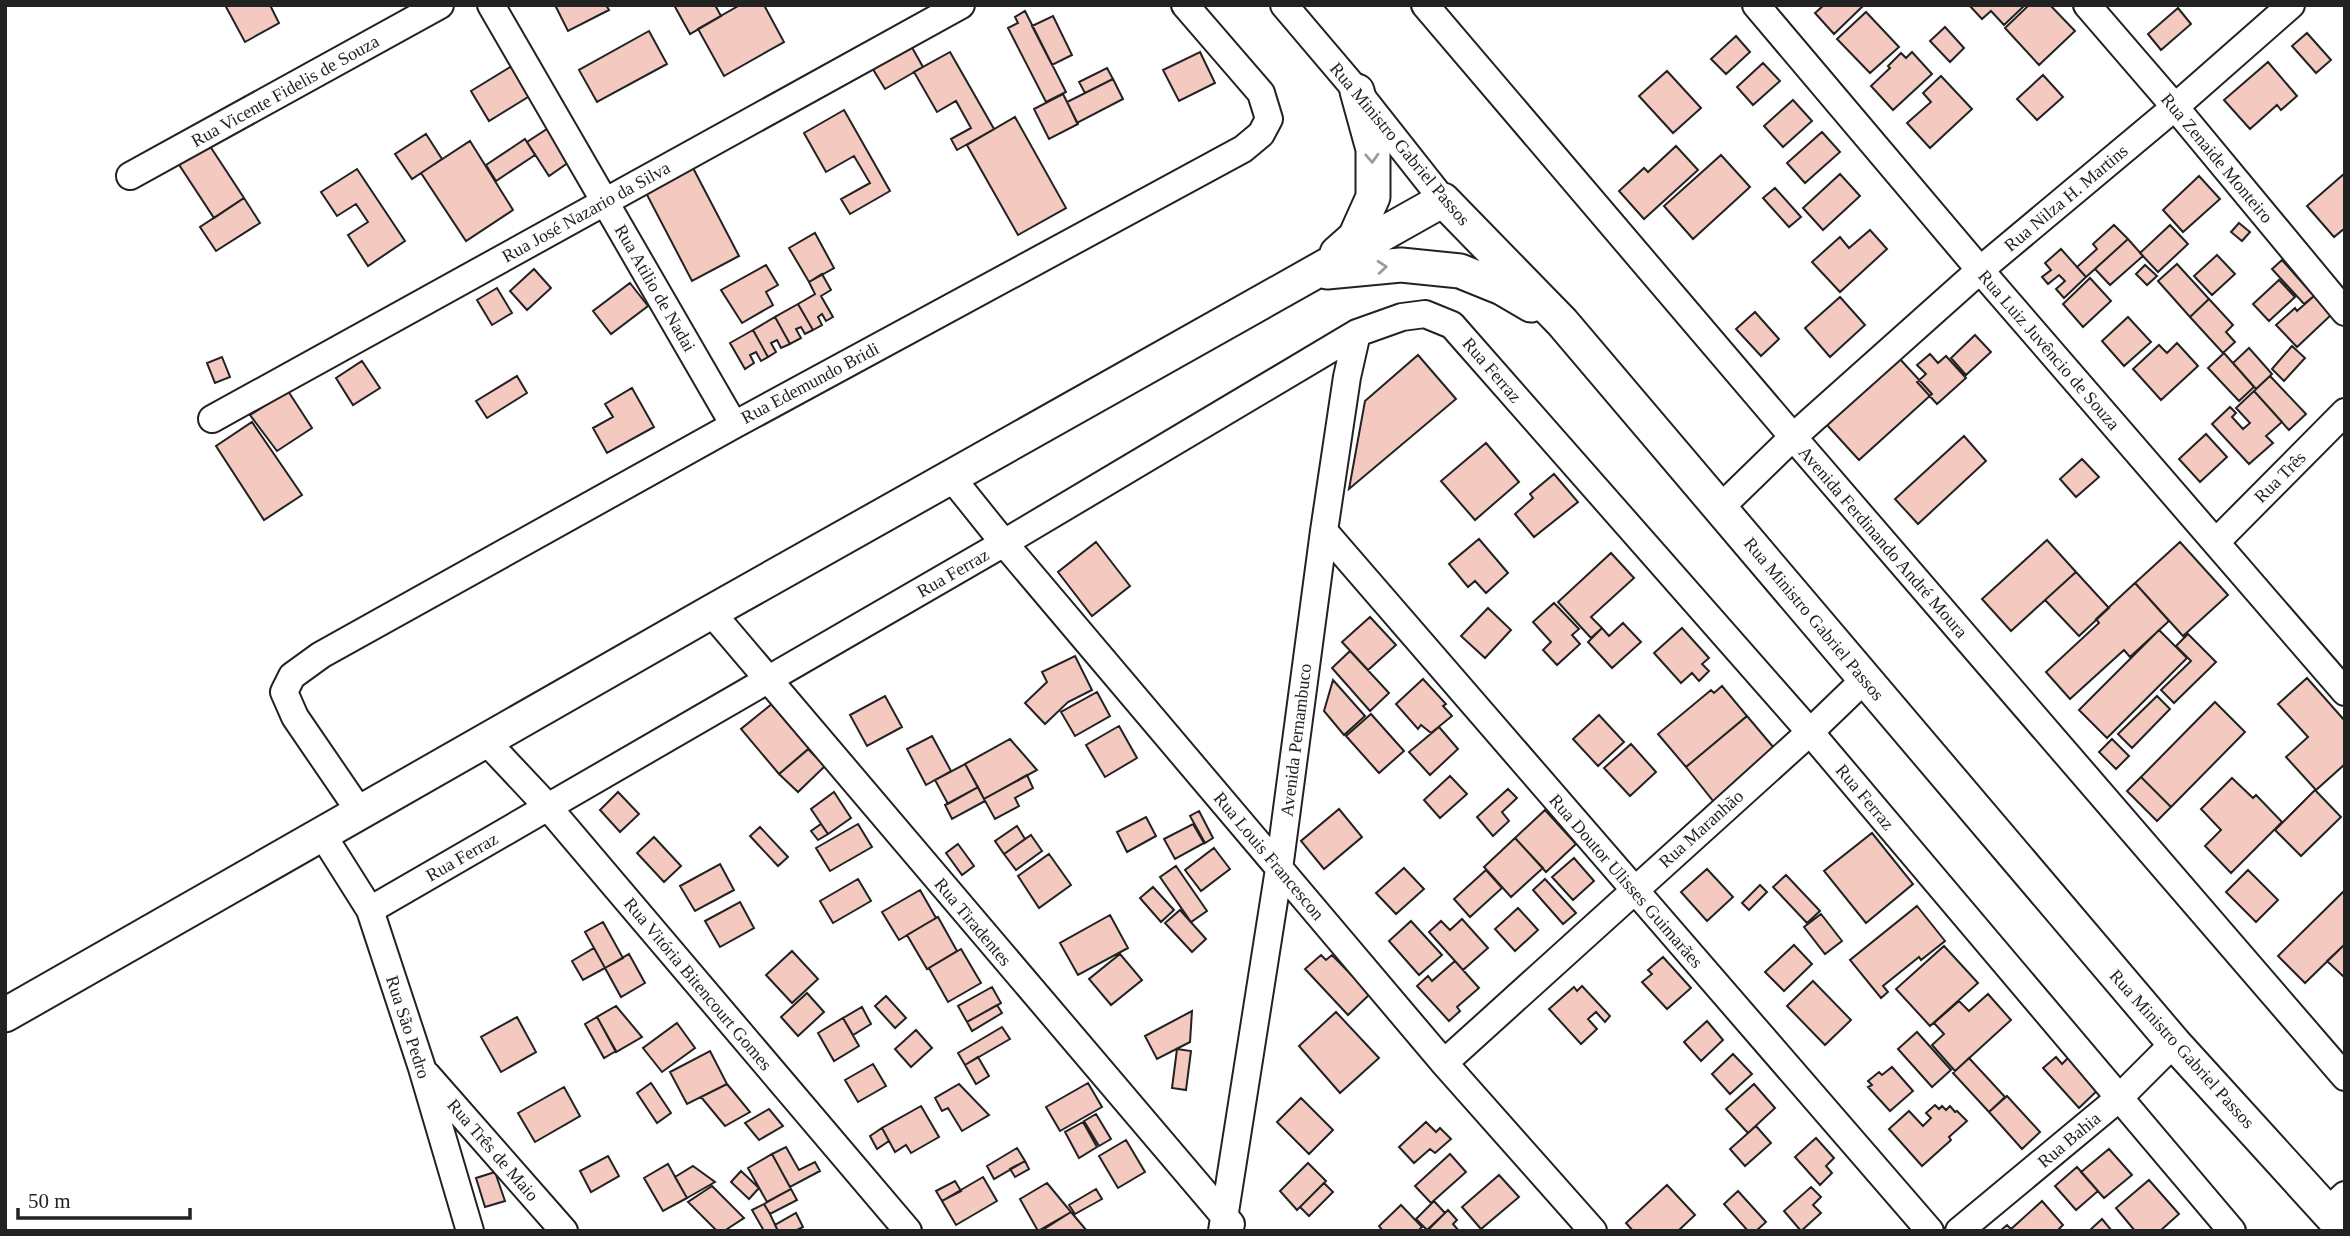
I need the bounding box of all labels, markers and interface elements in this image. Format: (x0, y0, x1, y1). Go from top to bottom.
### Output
street label: Rua Vicente Fidelis de Souza (188, 31, 382, 151)
street label: Rua Ministro Gabriel Passos (1326, 58, 1474, 230)
street label: Rua Zenaide Monteiro (2157, 89, 2277, 227)
street label: Rua Nilza H. Martins (2000, 141, 2132, 255)
one-way arrow (1365, 153, 1380, 164)
street label: Rua José Nazario da Silva (499, 157, 673, 267)
street label: Rua Atilio de Nadai (610, 221, 700, 355)
one-way arrow (1377, 260, 1388, 275)
street label: Rua Luiz Juvêncio de Souza (1974, 266, 2124, 434)
street label: Rua Ferraz (1458, 333, 1526, 407)
street label: Rua Edemundo Bridi (738, 338, 882, 428)
street label: Avenida Ferdinando André Moura (1794, 442, 1972, 642)
street label: Rua Três (2250, 447, 2310, 507)
street label: Rua Ministro Gabriel Passos (1740, 533, 1888, 705)
street label: Rua Ferraz (914, 544, 992, 602)
street label: Avenida Pernambuco (1277, 662, 1315, 818)
street label: Rua Ferraz (1832, 760, 1898, 834)
street label: Rua Maranhão (1655, 786, 1747, 872)
street label: Rua Louis Francescon (1210, 788, 1328, 924)
street label: Rua Doutor Ulisses Guimarães (1545, 790, 1707, 972)
street label: Rua Ferraz (423, 828, 501, 886)
street label: Rua Tiradentes (930, 874, 1016, 970)
street label: Rua Vitória Bitencourt Gomes (620, 894, 776, 1074)
street label: Rua Ministro Gabriel Passos (2105, 966, 2259, 1132)
street label: Rua São Pedro (382, 973, 434, 1081)
street label: Rua Três de Maio (443, 1095, 543, 1205)
street label: Rua Bahia (2034, 1108, 2104, 1172)
scale bar (18, 1176, 189, 1220)
text: 50 m (28, 1189, 71, 1213)

